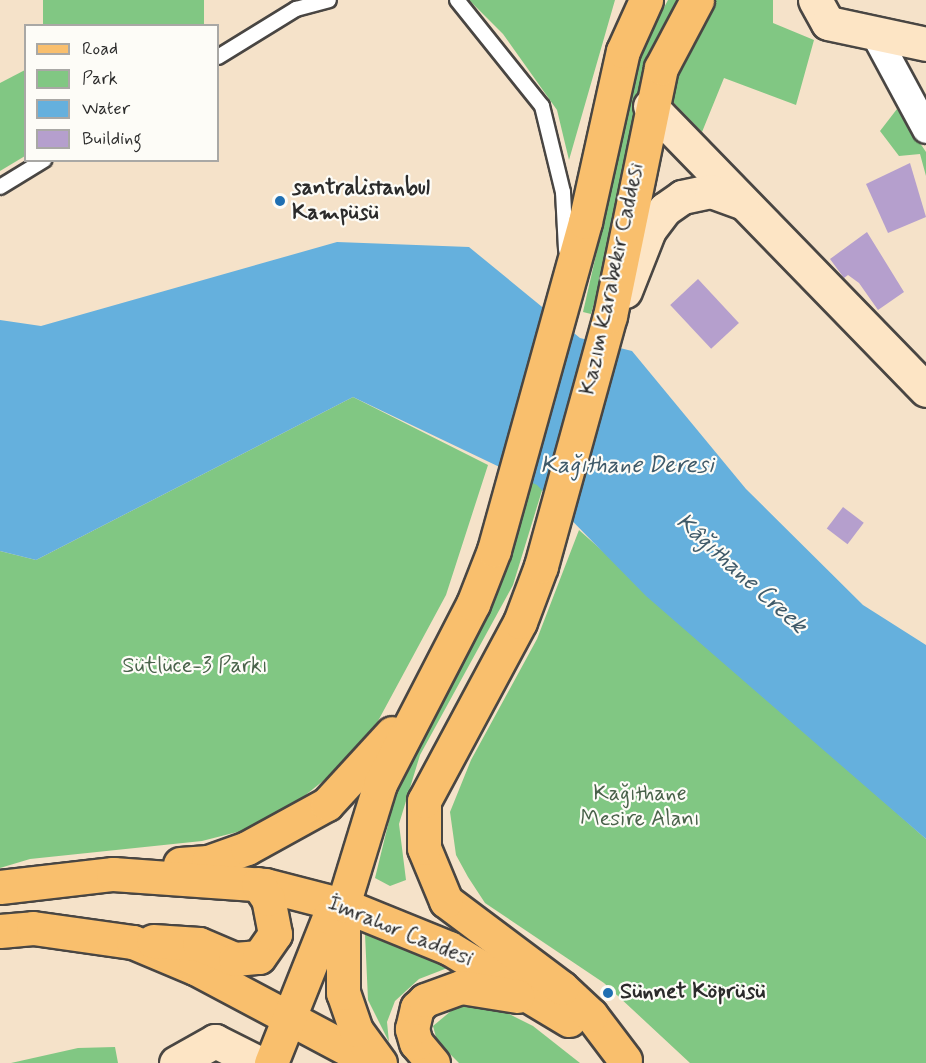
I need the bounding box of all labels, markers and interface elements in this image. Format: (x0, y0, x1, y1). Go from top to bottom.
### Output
legend (24, 24, 219, 162)
text: Road (82, 37, 118, 61)
text: Park (82, 67, 118, 91)
text: Water (82, 97, 130, 121)
text: Building (82, 127, 142, 151)
street label: Kazım Karabekir Caddesi (575, 159, 651, 399)
place label: santralistanbul Kampüsü (292, 175, 430, 226)
marker: santralistanbul Kampüsü (273, 194, 287, 208)
water label: Kağıthane Deresi (541, 452, 713, 480)
water label: Kâğıthane Creek (669, 507, 813, 641)
park label: Sütlüce-3 Parkı (122, 654, 268, 680)
park label: Kağıthane Mesire Alanı (580, 781, 700, 832)
street label: İmrahor Caddesi (321, 890, 479, 974)
place label: Sünnet Köprüsü (620, 980, 765, 1006)
marker: Sünnet Köprüsü (601, 986, 615, 1000)

